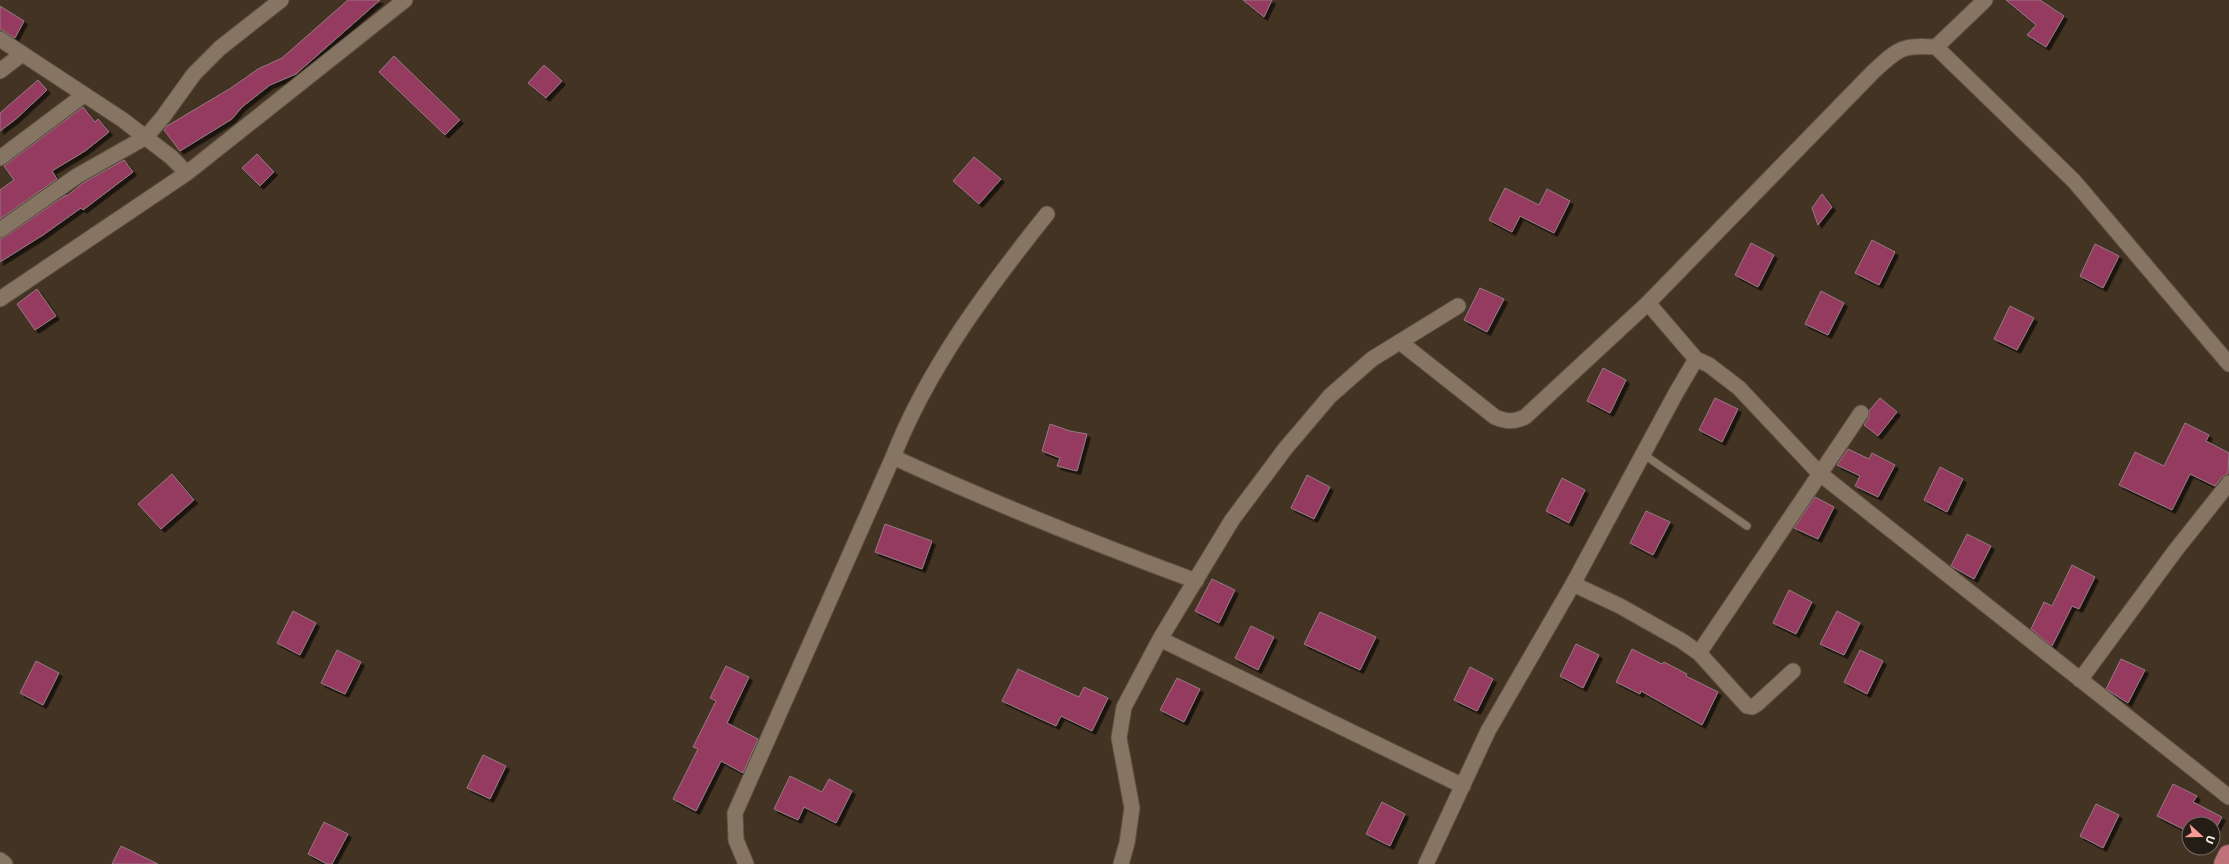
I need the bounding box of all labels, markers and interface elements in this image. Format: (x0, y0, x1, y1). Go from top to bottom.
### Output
north arrow (2181, 816, 2221, 856)
text: U (2203, 834, 2218, 846)

